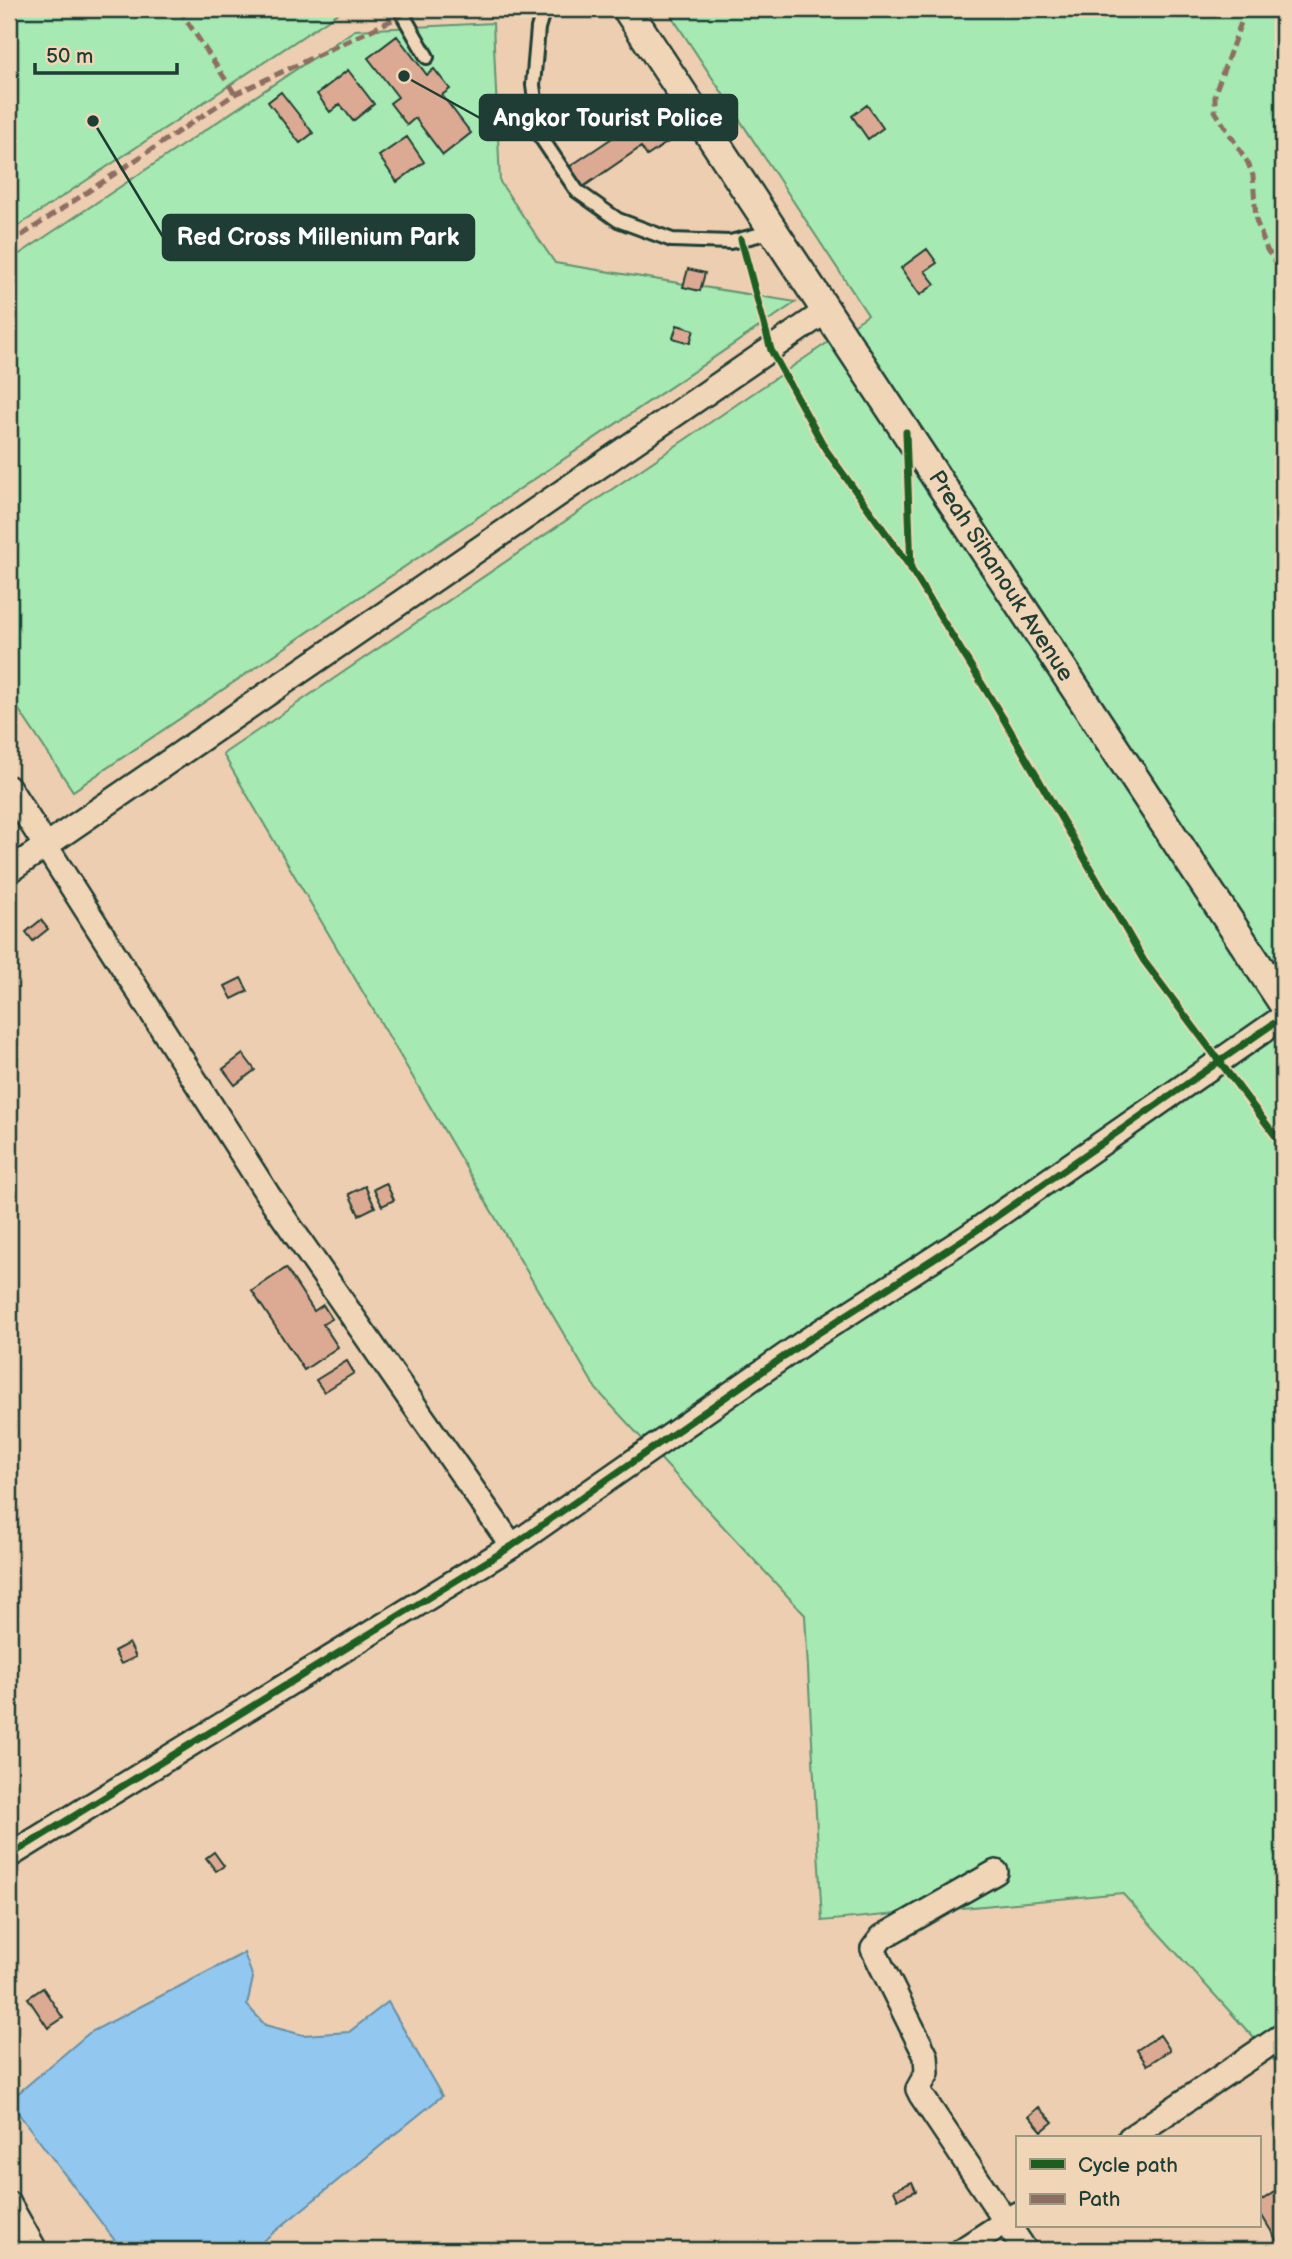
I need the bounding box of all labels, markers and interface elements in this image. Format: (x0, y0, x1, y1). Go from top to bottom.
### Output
scale bar (35, 32, 177, 76)
text: 50 m (46, 44, 93, 69)
callout: Angkor Tourist Police (480, 95, 737, 140)
text: Angkor Tourist Police (492, 104, 723, 133)
callout: Red Cross Millenium Park (163, 215, 474, 260)
text: Red Cross Millenium Park (177, 223, 460, 252)
street label: Preah Sihanouk Avenue (922, 465, 1080, 687)
legend (1016, 2136, 1260, 2228)
text: Cycle path (1078, 2153, 1178, 2178)
text: Path (1078, 2187, 1120, 2212)

